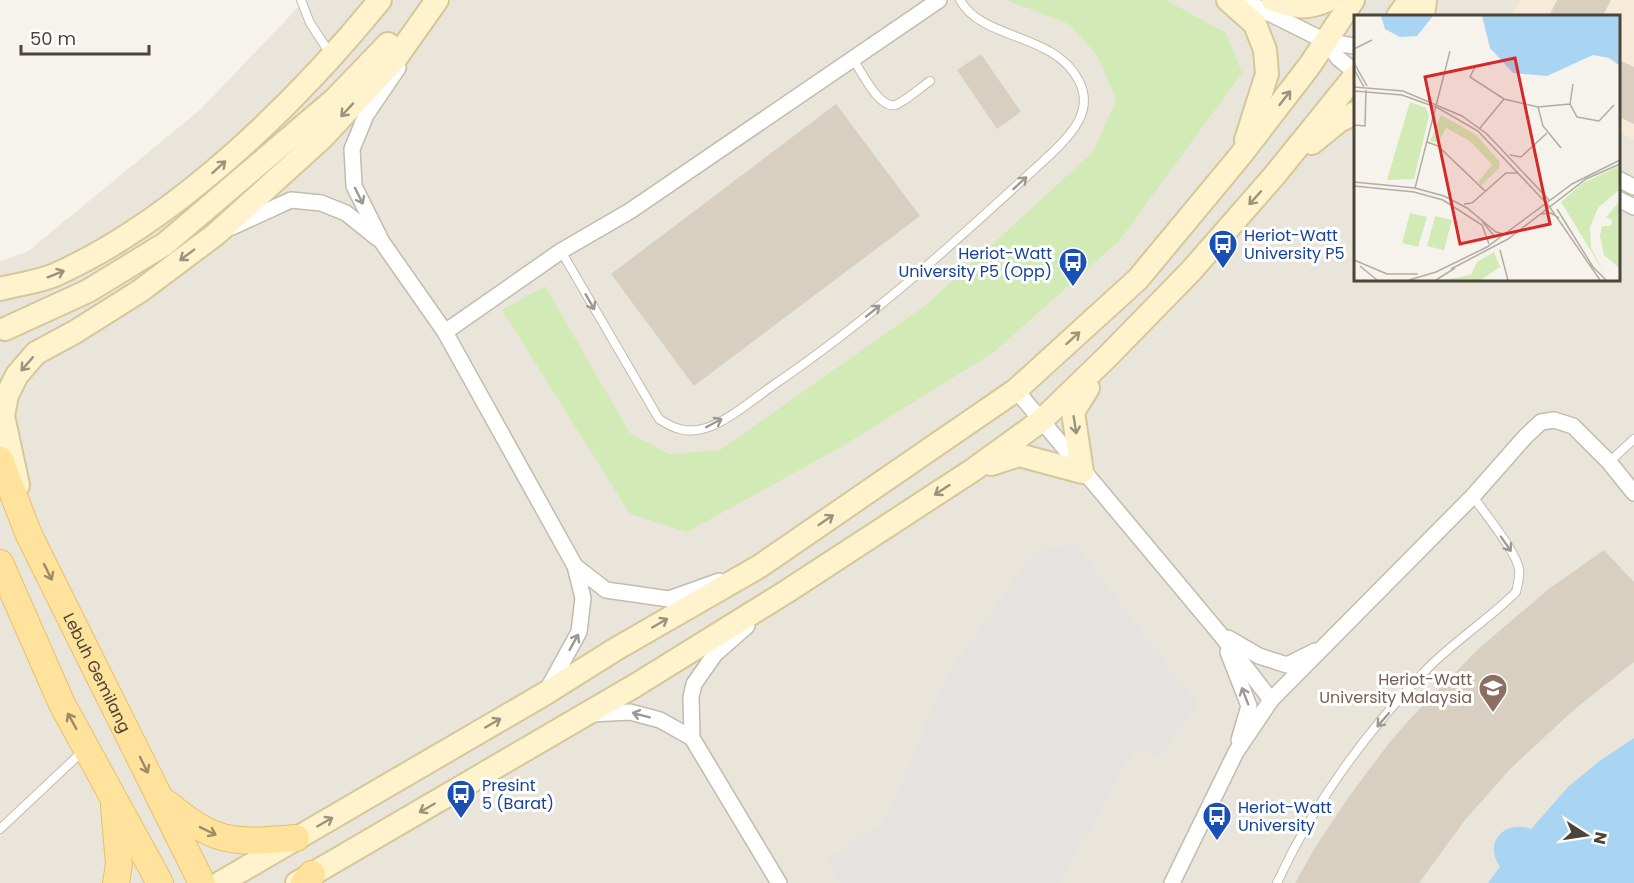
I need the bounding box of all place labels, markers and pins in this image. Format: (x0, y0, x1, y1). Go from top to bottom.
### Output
place label: Heriot-Watt University P5 (1244, 224, 1345, 265)
bus stop icon: Heriot-Watt University P5 (1207, 228, 1239, 270)
place label: Heriot-Watt University P5 (Opp) (898, 242, 1052, 283)
bus stop icon: Heriot-Watt University P5 (Opp) (1057, 246, 1089, 288)
place label: Heriot-Watt University Malaysia (1319, 668, 1472, 709)
school or university icon: Heriot-Watt University Malaysia (1477, 672, 1509, 714)
place label: Presint 5 (Barat) (482, 774, 554, 815)
bus stop icon: Presint 5 (Barat) (445, 778, 477, 820)
place label: Heriot-Watt University (1238, 796, 1332, 837)
bus stop icon: Heriot-Watt University (1201, 800, 1233, 842)

